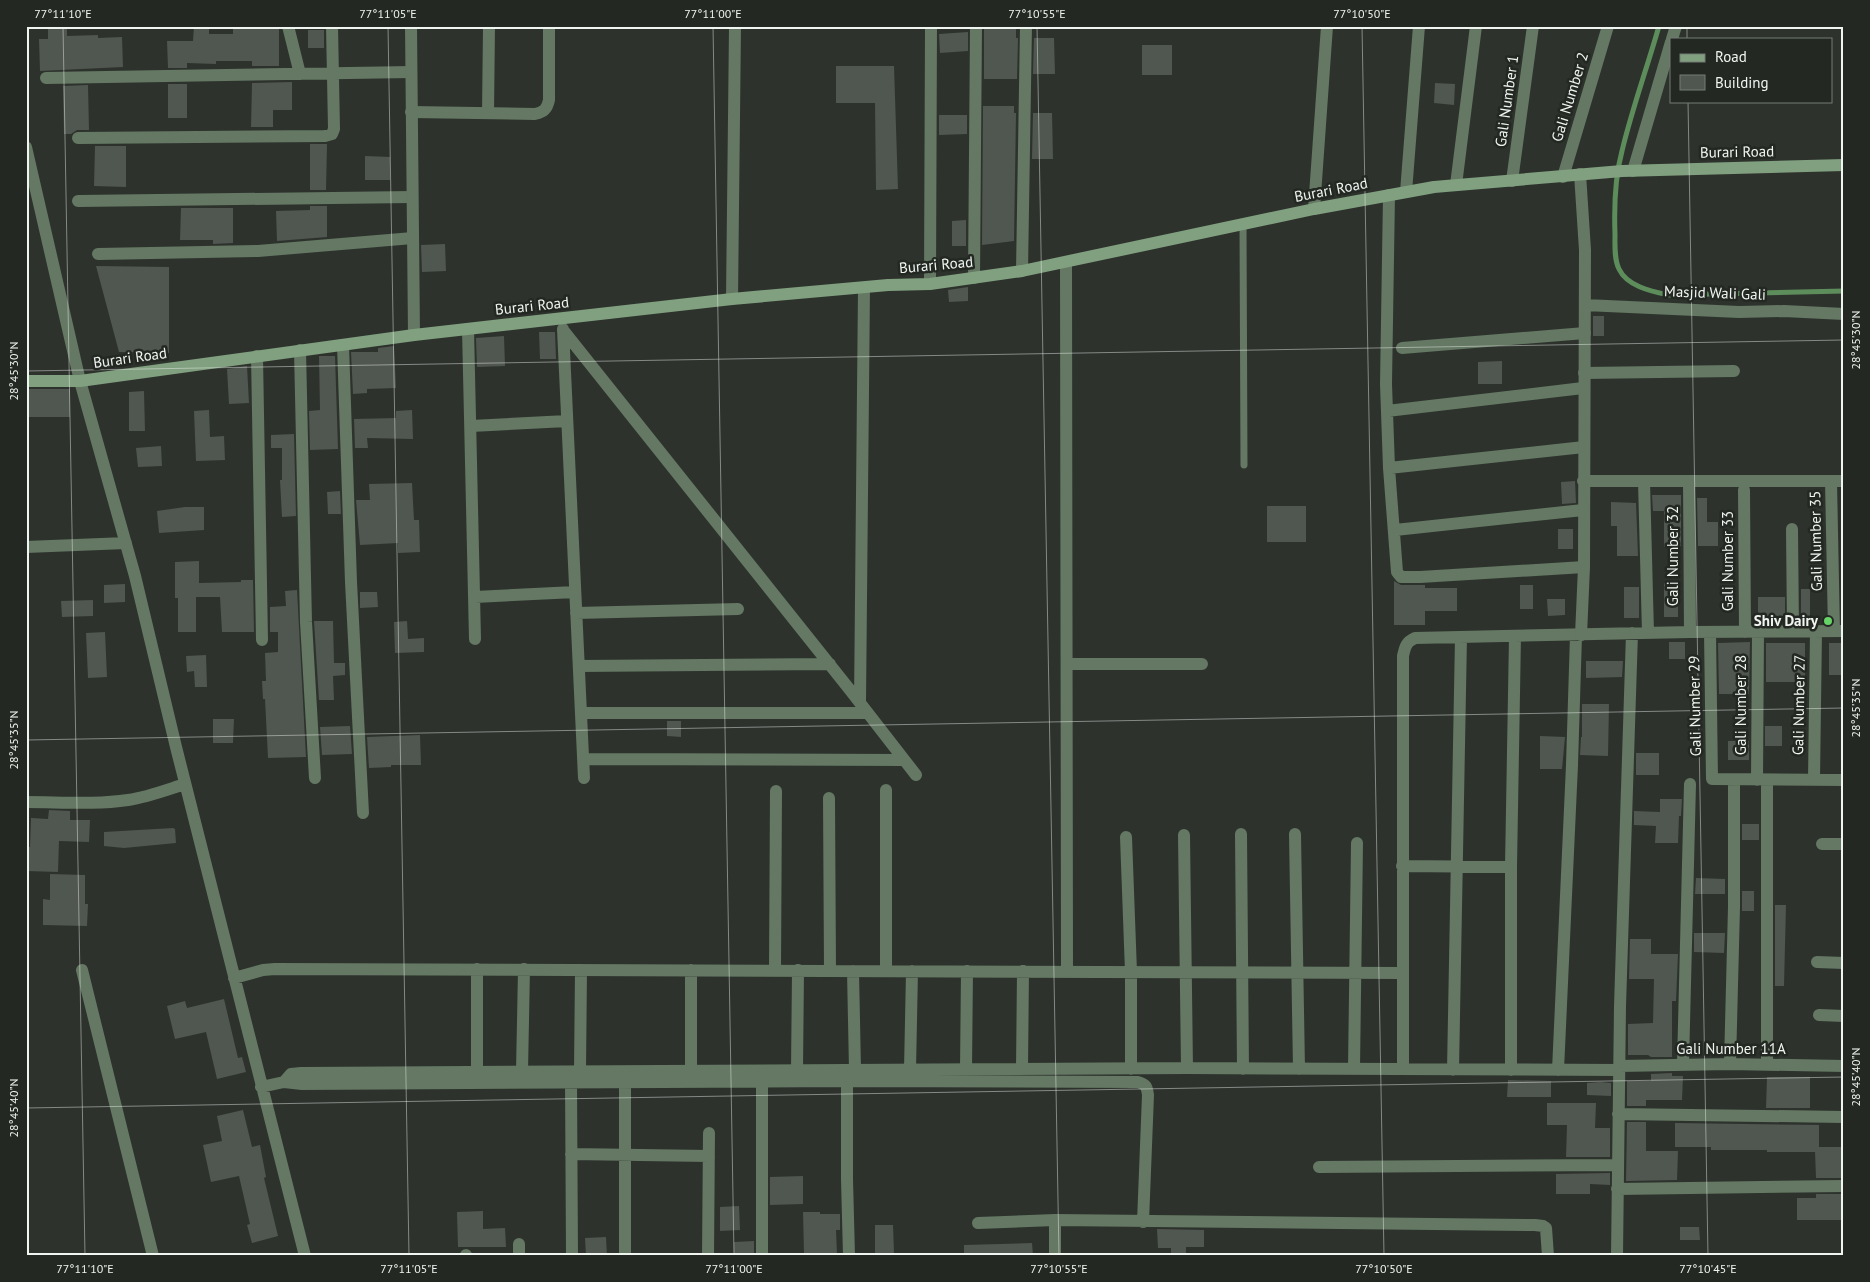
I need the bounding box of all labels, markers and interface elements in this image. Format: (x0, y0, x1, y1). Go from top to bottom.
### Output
text: 77°11'10"E (34, 6, 92, 21)
text: 77°11'05"E (359, 6, 417, 21)
text: 77°11'00"E (684, 6, 742, 21)
text: 77°10'55"E (1008, 6, 1066, 21)
text: 77°10'50"E (1333, 6, 1391, 21)
legend (1670, 38, 1832, 102)
text: Road (1715, 47, 1747, 66)
street label: Gali Number 2 (1547, 50, 1592, 144)
street label: Gali Number 1 (1491, 54, 1522, 148)
text: Building (1715, 73, 1769, 92)
street label: Burari Road (1700, 141, 1774, 162)
street label: Burari Road (1293, 173, 1369, 206)
street label: Burari Road (898, 252, 974, 277)
street label: Masjid Wali Gali (1664, 281, 1766, 304)
street label: Burari Road (494, 292, 570, 319)
text: 28°45'30"N (1848, 310, 1863, 370)
text: 28°45'30"N (6, 341, 21, 401)
street label: Burari Road (92, 343, 168, 372)
street label: Gali Number 35 (1805, 491, 1826, 591)
street label: Gali Number 32 (1663, 506, 1682, 606)
street label: Gali Number 33 (1718, 511, 1737, 611)
place label: Shiv Dairy (1754, 611, 1819, 630)
marker: Shiv Dairy (1822, 615, 1834, 627)
street label: Gali Number 28 (1731, 655, 1750, 755)
street label: Gali Number 27 (1788, 655, 1809, 755)
street label: Gali Number 29 (1684, 656, 1705, 756)
text: 28°45'35"N (1848, 678, 1863, 738)
text: 28°45'35"N (6, 710, 21, 770)
street label: Gali Number 11A (1676, 1039, 1786, 1058)
text: 28°45'40"N (1848, 1047, 1863, 1107)
text: 28°45'40"N (6, 1078, 21, 1138)
text: 77°11'10"E (56, 1261, 114, 1276)
text: 77°11'05"E (380, 1261, 438, 1276)
text: 77°11'00"E (705, 1261, 763, 1276)
text: 77°10'55"E (1030, 1261, 1088, 1276)
text: 77°10'50"E (1355, 1261, 1413, 1276)
text: 77°10'45"E (1679, 1261, 1737, 1276)

